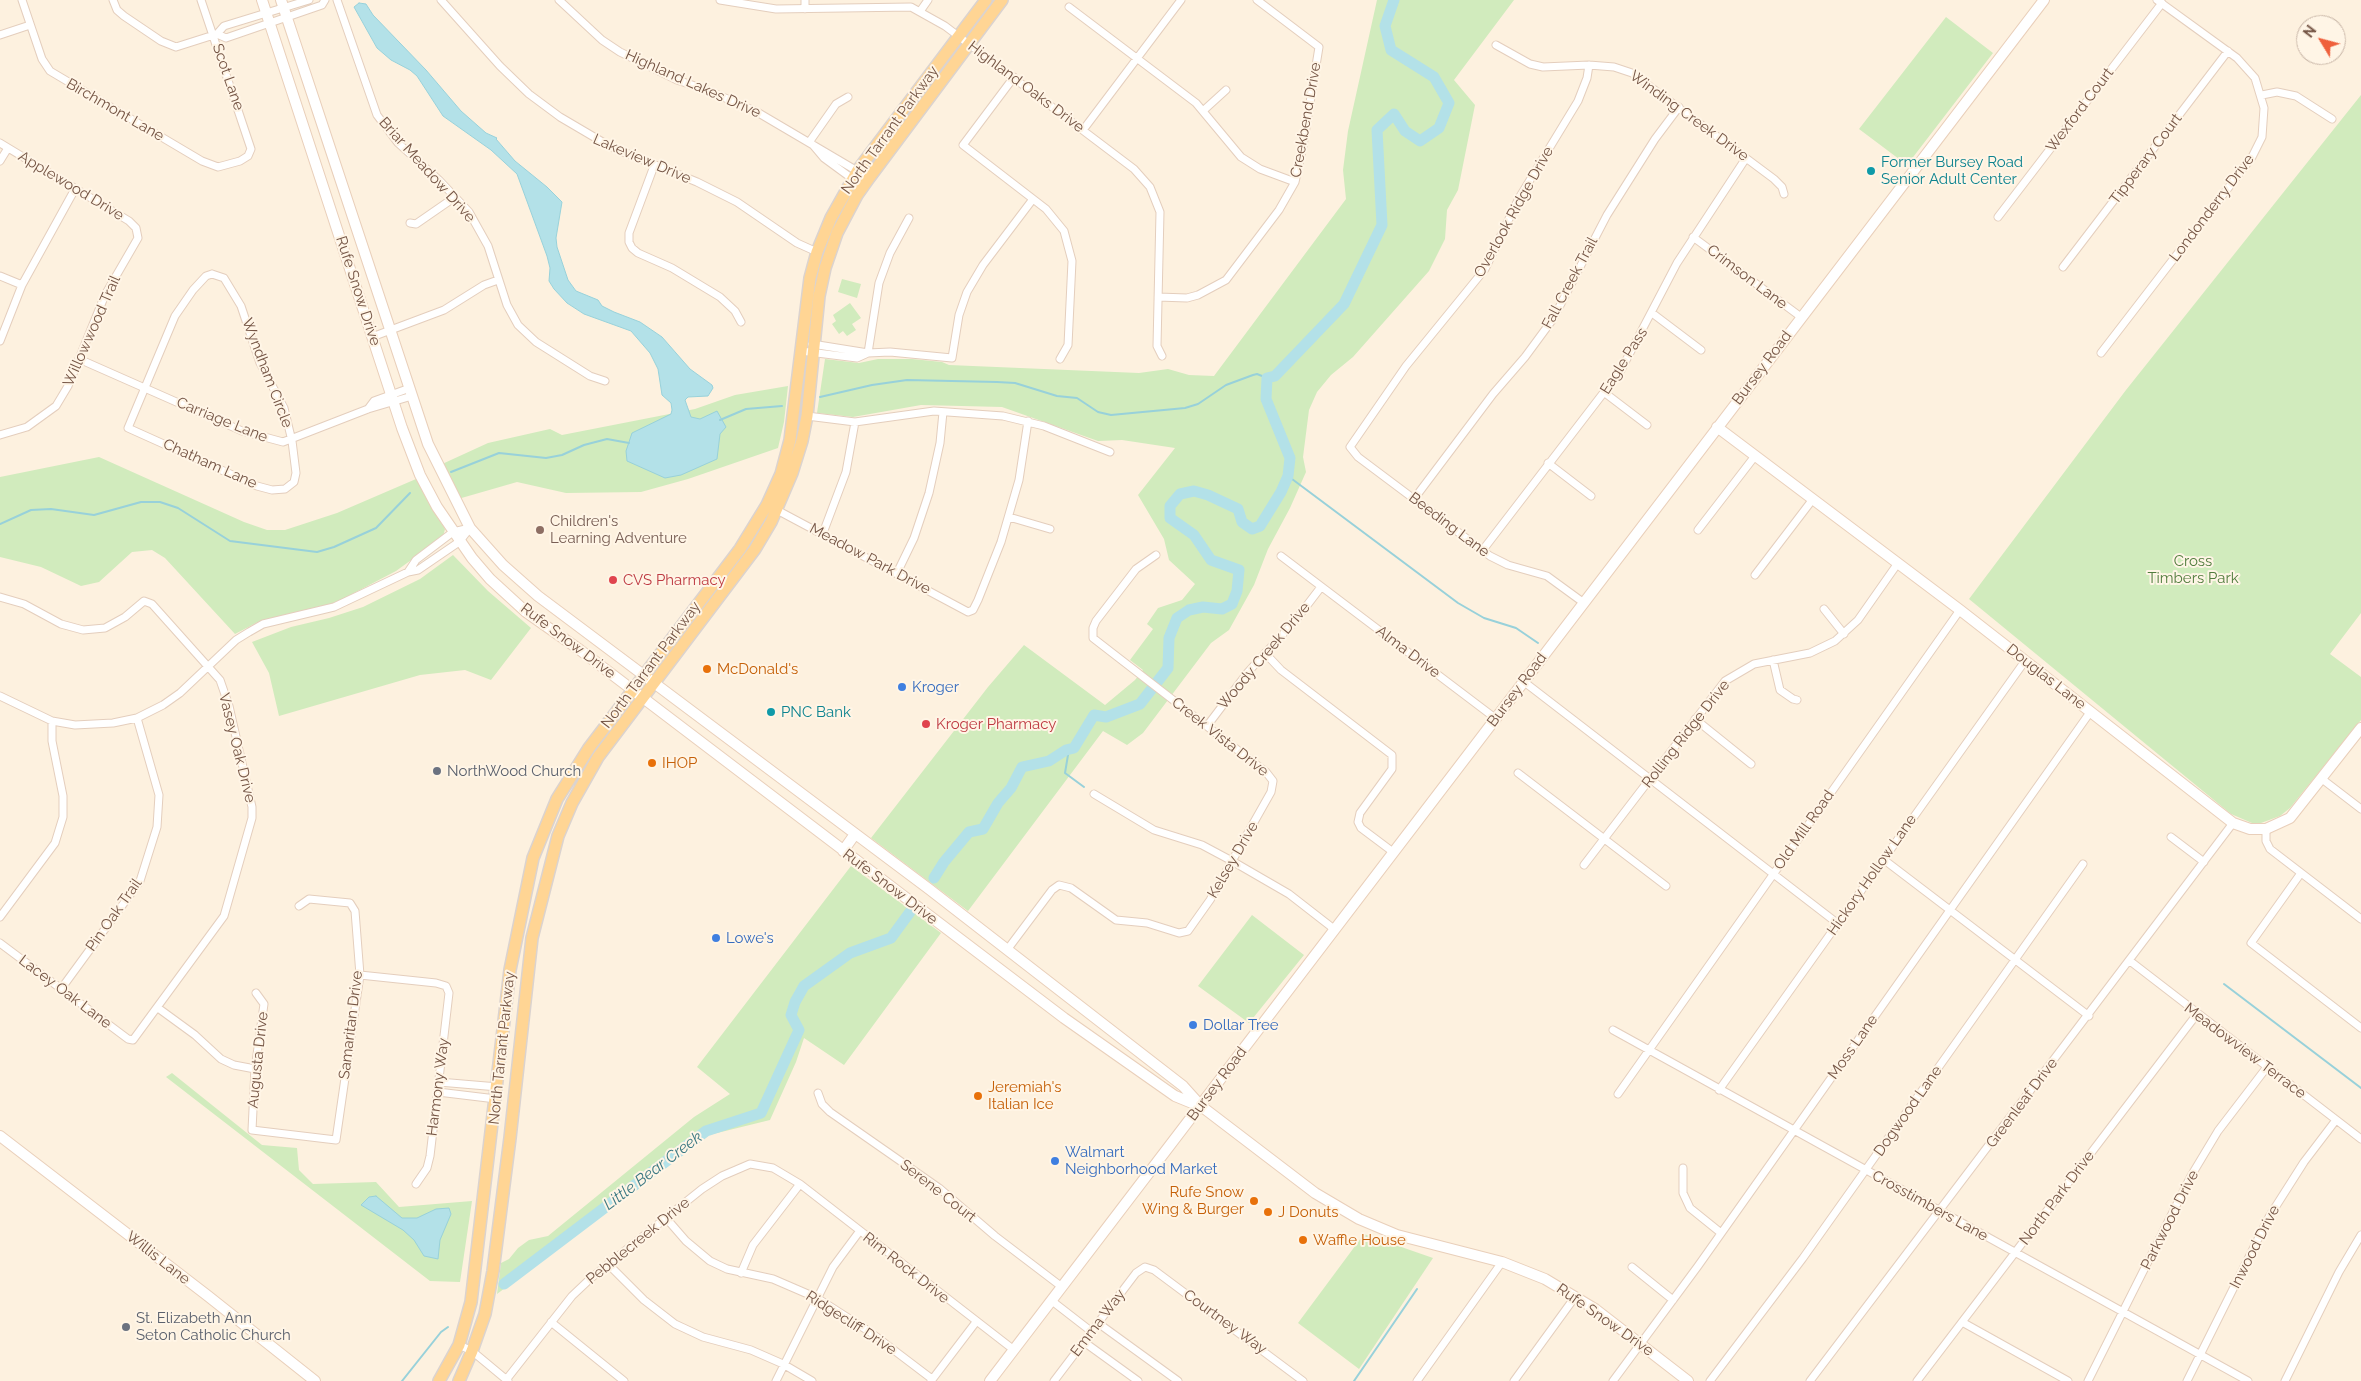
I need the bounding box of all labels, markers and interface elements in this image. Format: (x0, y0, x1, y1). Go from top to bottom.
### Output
north arrow (2296, 15, 2346, 65)
text: N (2300, 22, 2319, 41)
street label: Highland Oaks Drive (964, 37, 1088, 137)
street label: Scot Lane (208, 41, 248, 113)
street label: Highland Lakes Drive (622, 46, 764, 122)
street label: Creekbend Drive (1287, 61, 1325, 179)
street label: North Tarrant Parkway (837, 62, 943, 198)
street label: Wexford Court (2042, 64, 2118, 156)
street label: Winding Creek Drive (1626, 67, 1752, 165)
street label: Birchmont Lane (63, 75, 167, 145)
street label: Tipperary Court (2106, 110, 2186, 208)
street label: Briar Meadow Drive (375, 114, 479, 226)
street label: Lakeview Drive (590, 130, 694, 188)
street label: Overlook Ridge Drive (1471, 143, 1557, 281)
street label: Applewood Drive (15, 147, 127, 225)
street label: Londonderry Drive (2166, 151, 2258, 265)
place label: Former Bursey Road Senior Adult Center (1881, 153, 2023, 188)
marker: Former Bursey Road Senior Adult Center (1865, 165, 1877, 177)
street label: Rufe Snow Drive (332, 234, 384, 348)
street label: Fall Creek Trail (1538, 234, 1602, 332)
street label: Crimson Lane (1703, 241, 1791, 313)
street label: Willowwood Trail (59, 273, 125, 389)
street label: Wyndham Circle (238, 316, 296, 430)
street label: Eagle Pass (1596, 324, 1652, 398)
street label: Bursey Road (1728, 327, 1796, 409)
street label: Carriage Lane (174, 394, 270, 446)
street label: Chatham Lane (160, 435, 260, 493)
street label: Beeding Lane (1405, 489, 1493, 561)
place label: Children's Learning Adventure (550, 512, 687, 547)
street label: Meadow Park Drive (807, 520, 933, 598)
marker: Children's Learning Adventure (534, 524, 546, 536)
park label: Cross Timbers Park (2147, 552, 2239, 587)
place label: CVS Pharmacy (623, 571, 726, 589)
marker: CVS Pharmacy (607, 574, 619, 586)
street label: North Tarrant Parkway (598, 598, 704, 732)
street label: Rufe Snow Drive (517, 599, 619, 683)
street label: Woody Creek Drive (1214, 599, 1314, 713)
street label: Alma Drive (1372, 622, 1444, 682)
street label: Douglas Lane (2003, 640, 2089, 714)
street label: Bursey Road (1483, 649, 1551, 731)
place label: McDonald's (717, 660, 798, 678)
marker: McDonald's (701, 663, 713, 675)
street label: Rolling Ridge Drive (1638, 677, 1734, 791)
place label: Kroger (912, 678, 959, 696)
marker: Kroger (896, 681, 908, 693)
street label: Vasey Oak Drive (215, 691, 259, 805)
street label: Creek Vista Drive (1168, 694, 1272, 780)
place label: PNC Bank (781, 703, 851, 721)
marker: PNC Bank (765, 706, 777, 718)
place label: Kroger Pharmacy (936, 715, 1056, 733)
marker: Kroger Pharmacy (920, 718, 932, 730)
place label: IHOP (662, 754, 697, 772)
marker: IHOP (646, 757, 658, 769)
place label: NorthWood Church (447, 762, 581, 780)
marker: NorthWood Church (431, 765, 443, 777)
street label: Old Mill Road (1770, 787, 1838, 873)
street label: Hickory Hollow Lane (1823, 811, 1921, 939)
street label: Kelsey Drive (1204, 818, 1262, 902)
street label: Rufe Snow Drive (839, 845, 941, 929)
street label: Pin Oak Trail (82, 875, 146, 955)
place label: Lowe's (726, 929, 774, 947)
marker: Lowe's (710, 932, 722, 944)
street label: Lacey Oak Lane (15, 951, 115, 1033)
street label: Samaritan Drive (335, 970, 367, 1080)
street label: North Tarrant Parkway (485, 971, 519, 1125)
street label: Meadowview Terrace (2180, 999, 2310, 1103)
street label: Augusta Drive (244, 1011, 272, 1109)
street label: Moss Lane (1824, 1011, 1882, 1083)
place label: Dollar Tree (1203, 1016, 1279, 1034)
marker: Dollar Tree (1187, 1019, 1199, 1031)
street label: Harmony Way (423, 1037, 453, 1137)
street label: Bursey Road (1183, 1043, 1251, 1125)
street label: Greenleaf Drive (1982, 1055, 2062, 1151)
street label: Dogwood Lane (1870, 1062, 1946, 1160)
place label: Jeremiah's Italian Ice (988, 1078, 1062, 1113)
marker: Jeremiah's Italian Ice (972, 1090, 984, 1102)
water label: Little Bear Creek (600, 1128, 706, 1214)
place label: Walmart Neighborhood Market (1065, 1143, 1218, 1178)
street label: North Park Drive (2016, 1147, 2098, 1249)
marker: Walmart Neighborhood Market (1049, 1155, 1061, 1167)
street label: Serene Court (896, 1156, 980, 1226)
street label: Crosstimbers Lane (1869, 1167, 1991, 1245)
street label: Parkwood Drive (2137, 1167, 2203, 1273)
place label: Rufe Snow Wing & Burger (1142, 1183, 1244, 1218)
street label: Pebblecreek Drive (583, 1194, 693, 1288)
marker: Rufe Snow Wing & Burger (1248, 1195, 1260, 1207)
street label: Inwood Drive (2226, 1202, 2284, 1292)
place label: J Donuts (1278, 1203, 1339, 1221)
marker: J Donuts (1262, 1206, 1274, 1218)
street label: Willis Lane (123, 1228, 193, 1288)
street label: Rim Rock Drive (859, 1229, 953, 1307)
place label: Waffle House (1313, 1231, 1406, 1249)
marker: Waffle House (1297, 1234, 1309, 1246)
street label: Rufe Snow Drive (1553, 1280, 1657, 1360)
street label: Emma Way (1067, 1286, 1129, 1360)
street label: Courtney Way (1180, 1286, 1270, 1358)
street label: Ridgecliff Drive (802, 1287, 900, 1359)
place label: St. Elizabeth Ann Seton Catholic Church (136, 1309, 291, 1344)
marker: St. Elizabeth Ann Seton Catholic Church (120, 1321, 132, 1333)

